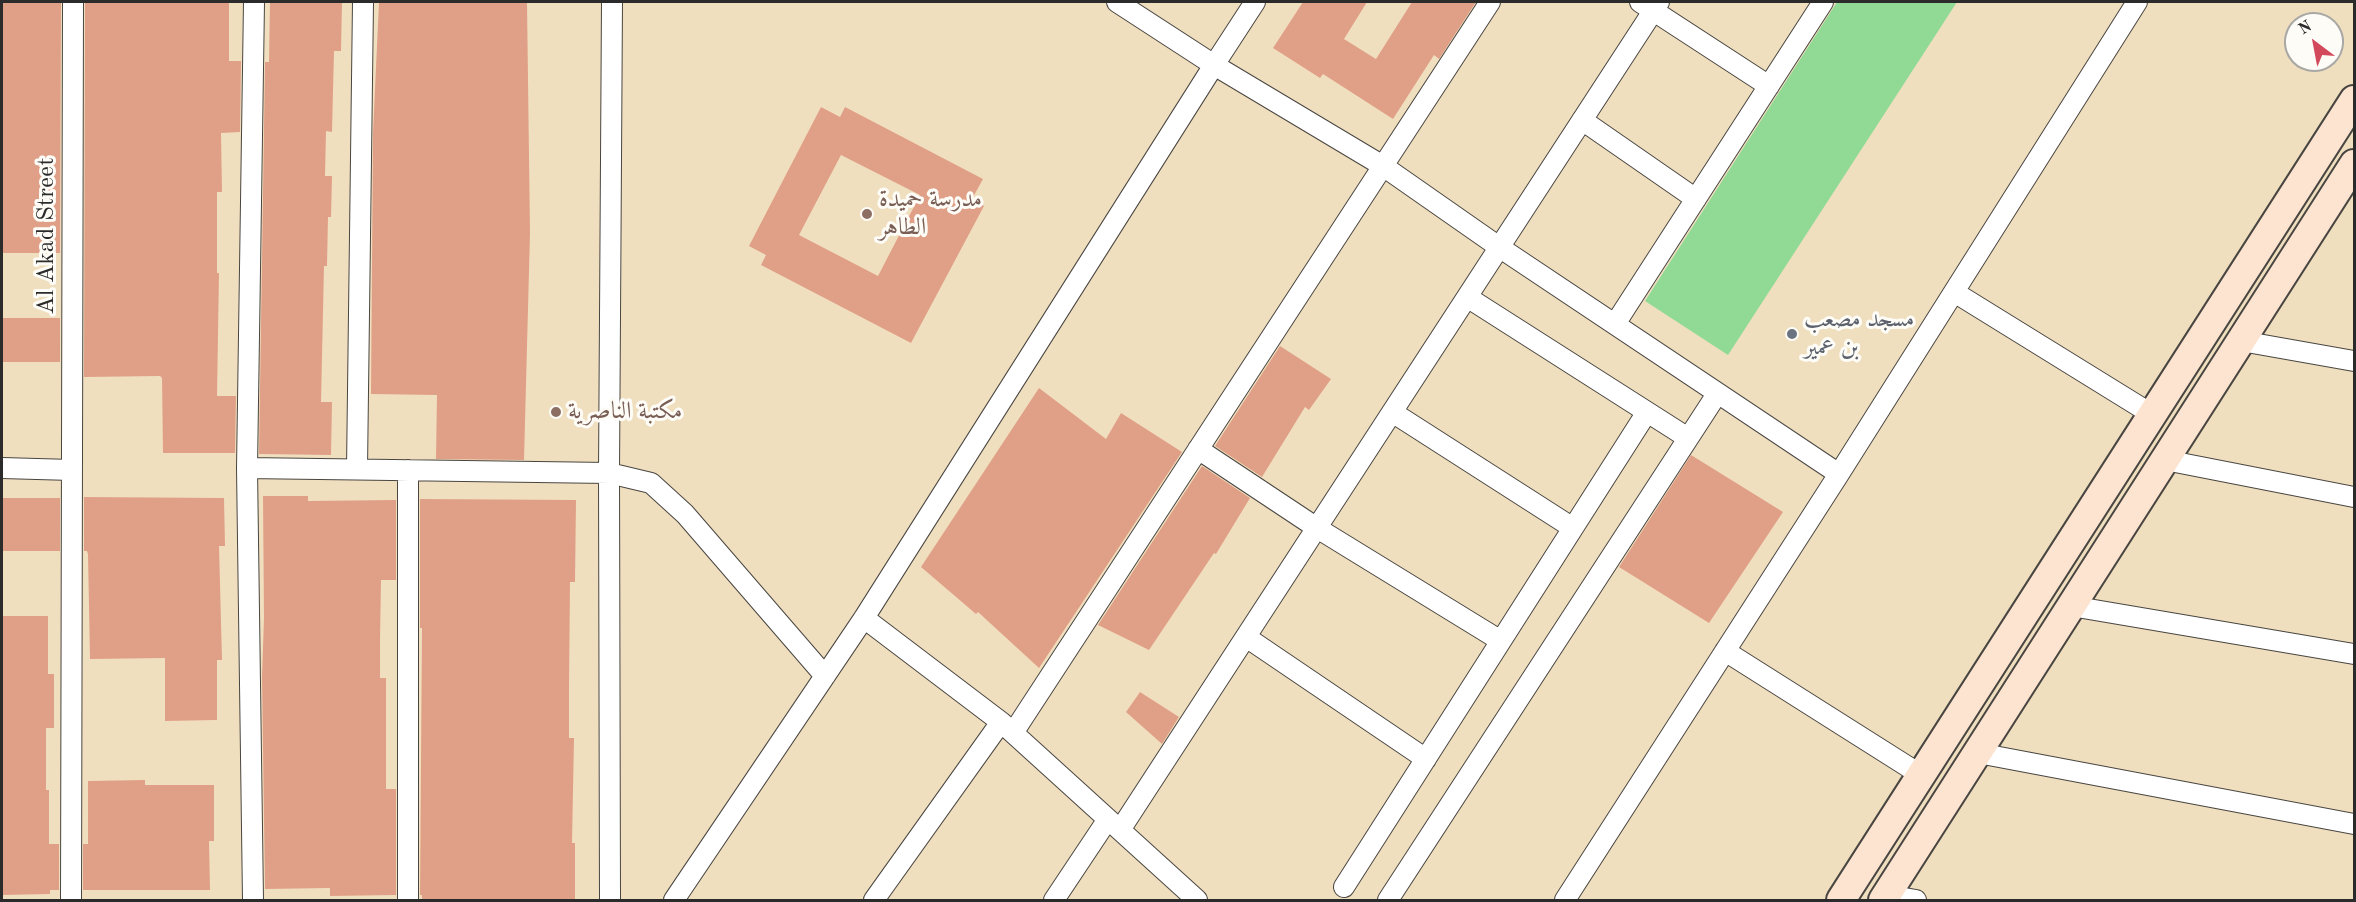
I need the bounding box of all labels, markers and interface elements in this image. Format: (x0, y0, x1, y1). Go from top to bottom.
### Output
north arrow (2284, 12, 2344, 72)
text: N (2296, 18, 2315, 38)
street label: Al Akad Street (33, 157, 61, 315)
place label: مدرسة حميدة الطاهر (879, 186, 982, 242)
marker: مدرسة حميدة الطاهر (860, 207, 874, 221)
place label: مسجد مصعب بن عمير (1804, 306, 1914, 362)
marker: مسجد مصعب بن عمير (1785, 327, 1799, 341)
place label: مكتبة الناصرية (568, 398, 682, 426)
marker: مكتبة الناصرية (549, 405, 563, 419)

